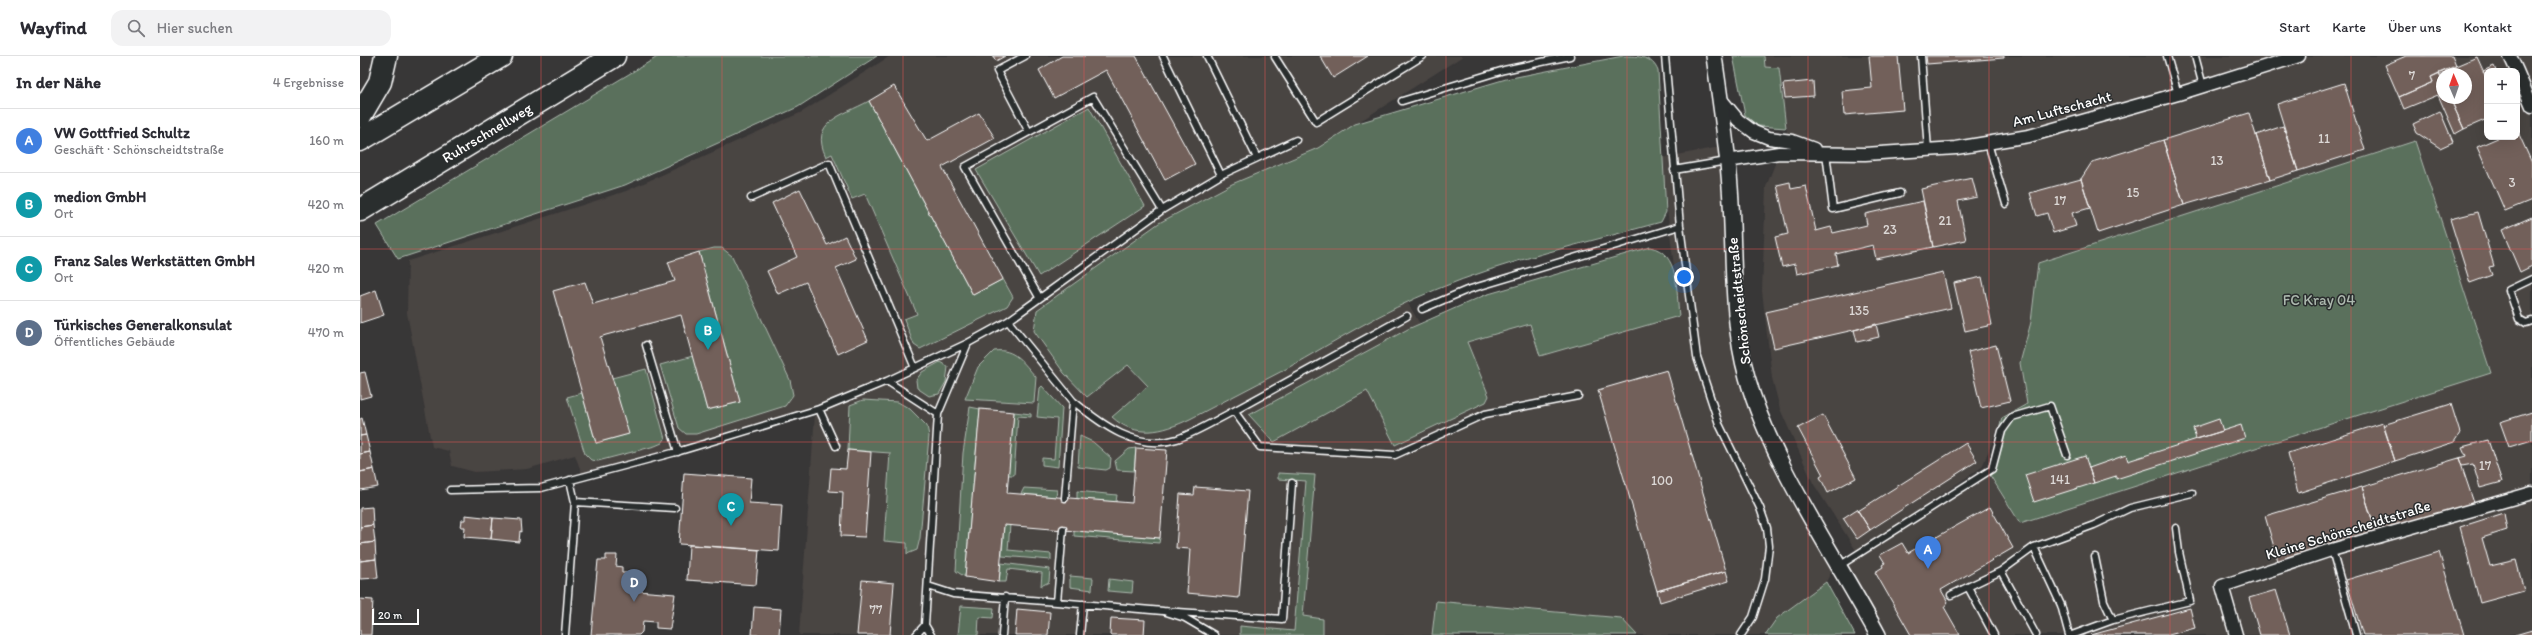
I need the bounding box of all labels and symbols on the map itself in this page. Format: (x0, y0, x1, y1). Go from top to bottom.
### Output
house number: 7 (2409, 68, 2416, 83)
north arrow (2436, 68, 2472, 104)
street label: Am Luftschacht (2010, 87, 2114, 131)
street label: Ruhrschnellweg (439, 99, 535, 167)
house number: 11 (2318, 131, 2330, 146)
house number: 13 (2210, 153, 2224, 168)
house number: 3 (2508, 175, 2516, 190)
house number: 15 (2127, 185, 2140, 200)
house number: 17 (2054, 193, 2067, 208)
house number: 21 (1939, 213, 1951, 228)
house number: 23 (1883, 222, 1897, 237)
street label: Schönscheidtstraße (1723, 236, 1755, 366)
your location (1674, 267, 1694, 287)
park label: FC Kray 04 (2283, 291, 2355, 309)
house number: 135 (1849, 303, 1869, 318)
pin: B (695, 317, 721, 350)
house number: 17 (2479, 458, 2492, 473)
house number: 141 (2050, 472, 2070, 487)
house number: 100 (1651, 473, 1673, 488)
pin: C (718, 493, 744, 526)
street label: Kleine Schönscheidtstraße (2263, 496, 2433, 564)
pin: A (1915, 536, 1941, 569)
pin: D (621, 569, 647, 602)
house number: 77 (870, 602, 883, 617)
scale bar (372, 607, 419, 626)

